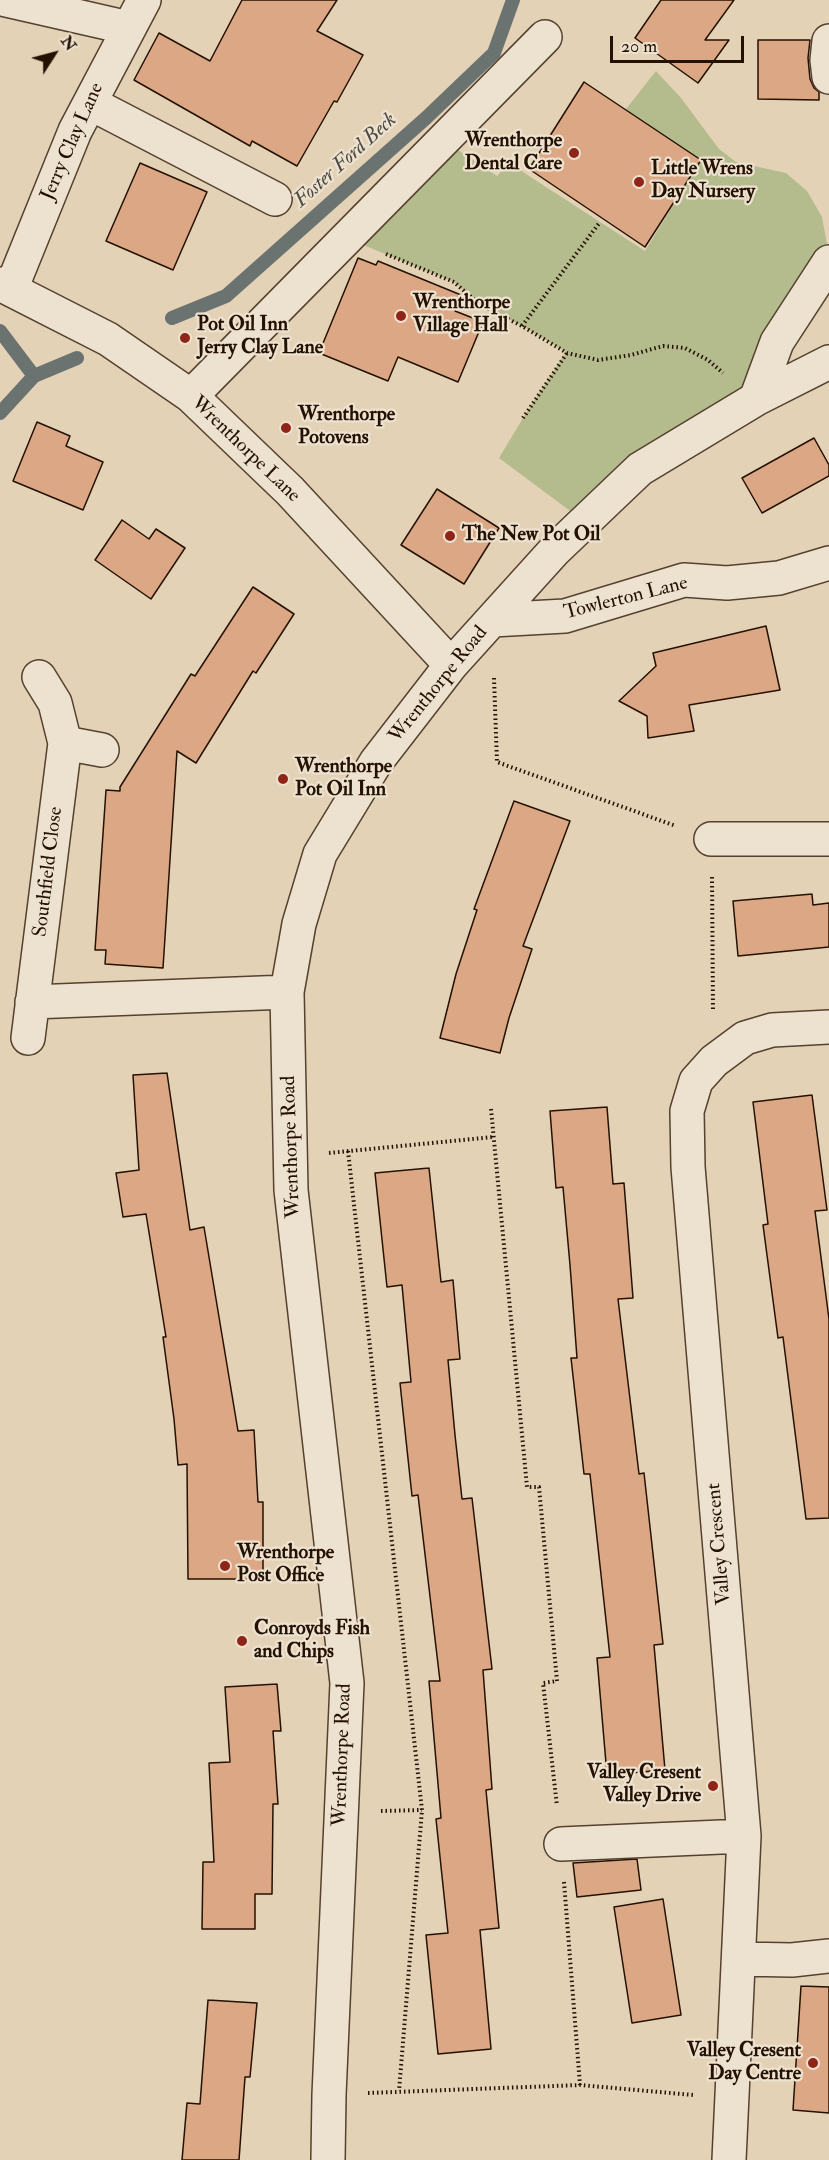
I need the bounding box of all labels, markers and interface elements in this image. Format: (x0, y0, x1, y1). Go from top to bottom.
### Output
north arrow (24, 24, 84, 84)
scale bar (613, 24, 746, 62)
text: N (56, 32, 81, 55)
text: 20 m (621, 35, 657, 58)
street label: Jerry Clay Lane (36, 79, 110, 205)
water label: Foster Ford Beck (289, 108, 403, 214)
place label: Wrenthorpe Dental Care (465, 130, 562, 177)
marker: Wrenthorpe Dental Care (567, 146, 581, 160)
place label: Little Wrens Day Nursery (651, 158, 755, 205)
marker: Little Wrens Day Nursery (632, 175, 646, 189)
place label: Wrenthorpe Village Hall (413, 292, 510, 339)
marker: Wrenthorpe Village Hall (394, 309, 408, 323)
place label: Pot Oil Inn Jerry Clay Lane (197, 314, 323, 361)
marker: Pot Oil Inn Jerry Clay Lane (178, 331, 192, 345)
street label: Wrenthorpe Lane (185, 392, 305, 508)
place label: Wrenthorpe Potovens (298, 404, 395, 451)
marker: Wrenthorpe Potovens (279, 421, 293, 435)
place label: The New Pot Oil (462, 524, 600, 548)
marker: The New Pot Oil (443, 529, 457, 543)
street label: Towlerton Lane (562, 572, 690, 626)
street label: Wrenthorpe Road (385, 622, 493, 748)
place label: Wrenthorpe Pot Oil Inn (295, 756, 392, 803)
marker: Wrenthorpe Pot Oil Inn (276, 772, 290, 786)
street label: Southfield Close (29, 806, 69, 938)
street label: Wrenthorpe Road (278, 1075, 306, 1219)
street label: Valley Crescent (703, 1482, 737, 1606)
place label: Wrenthorpe Post Office (237, 1542, 334, 1589)
marker: Wrenthorpe Post Office (218, 1559, 232, 1573)
place label: Conroyds Fish and Chips (254, 1618, 370, 1665)
marker: Conroyds Fish and Chips (235, 1634, 249, 1648)
street label: Wrenthorpe Road (329, 1683, 357, 1827)
place label: Valley Cresent Valley Drive (587, 1762, 701, 1809)
marker: Valley Cresent Valley Drive (706, 1779, 720, 1793)
place label: Valley Cresent Day Centre (687, 2040, 801, 2087)
marker: Valley Cresent Day Centre (806, 2056, 820, 2070)

